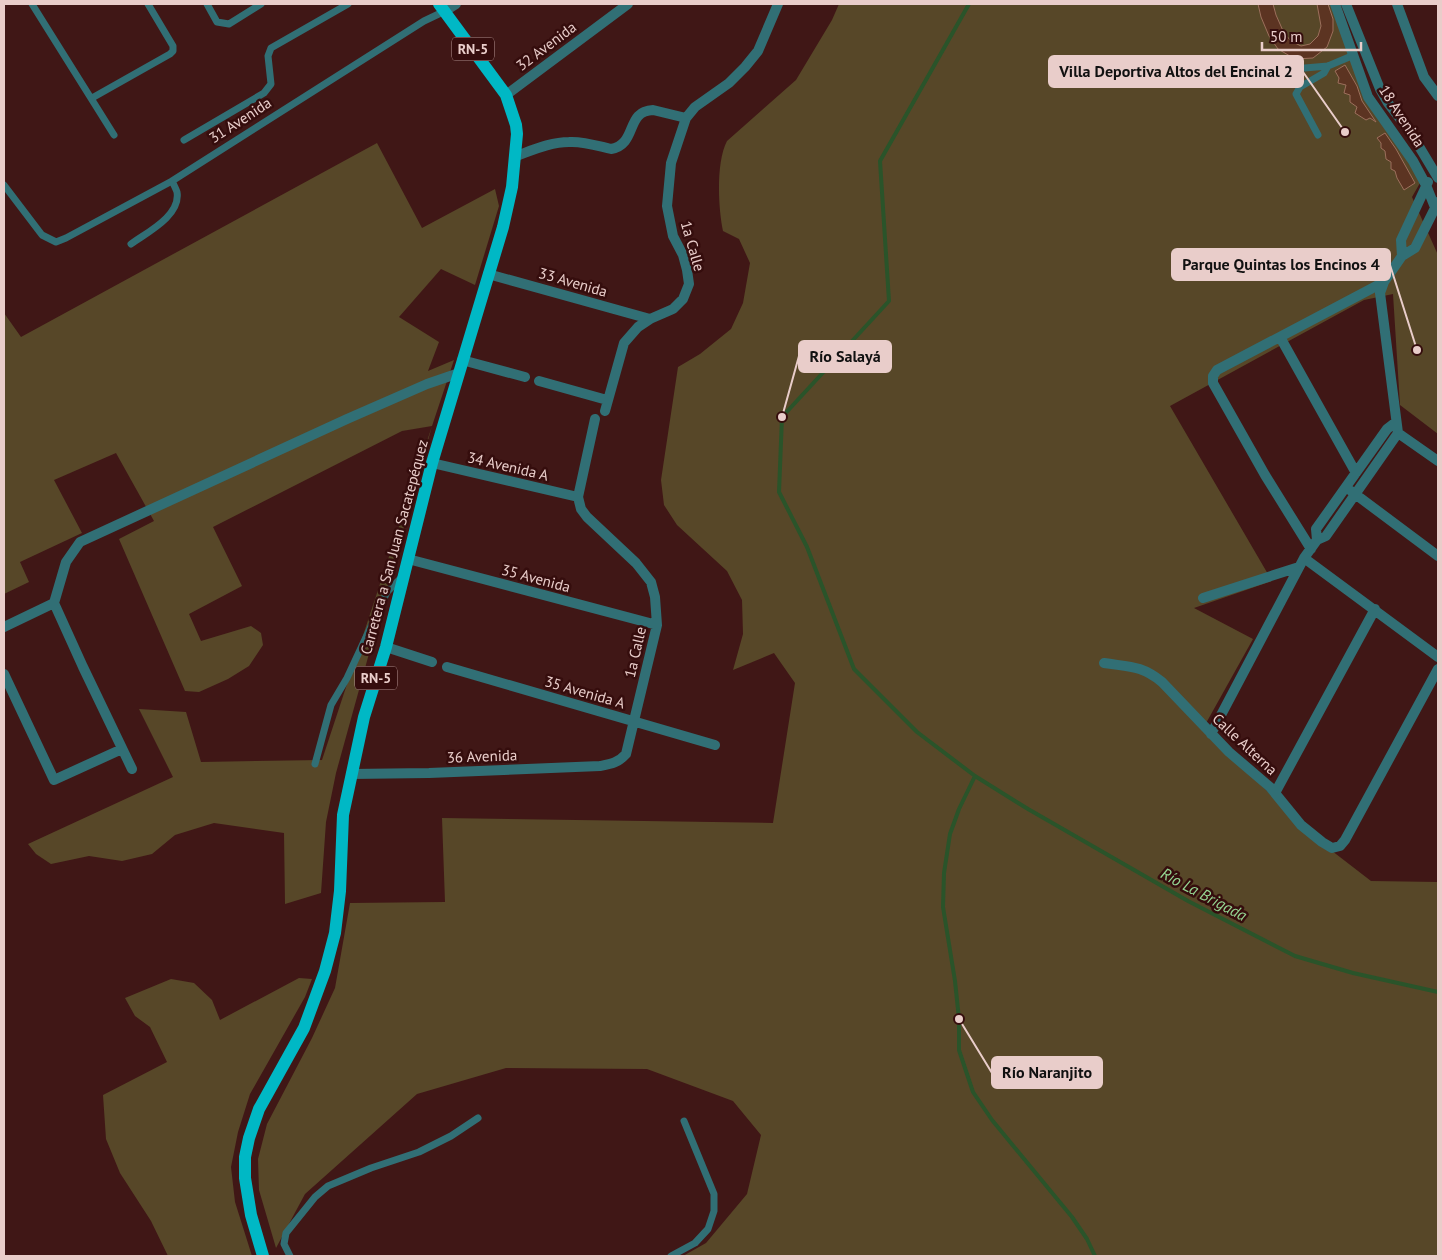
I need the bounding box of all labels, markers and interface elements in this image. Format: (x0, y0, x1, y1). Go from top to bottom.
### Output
street label: 32 Avenida (512, 17, 580, 75)
scale bar (1262, 20, 1361, 52)
text: 50 m (1270, 27, 1303, 46)
road number: RN-5 (452, 38, 494, 61)
callout: Villa Deportiva Altos del Encinal 2 (1049, 56, 1303, 87)
text: Villa Deportiva Altos del Encinal 2 (1058, 61, 1293, 81)
street label: 18 Avenida (1375, 81, 1429, 151)
street label: 31 Avenida (205, 93, 275, 147)
street label: 1a Calle (677, 219, 709, 273)
callout: Parque Quintas los Encinos 4 (1172, 249, 1390, 280)
text: Parque Quintas los Encinos 4 (1182, 254, 1380, 274)
street label: 33 Avenida (536, 263, 610, 301)
callout: Río Salayá (799, 341, 891, 372)
text: Río Salayá (809, 346, 881, 366)
street label: Carretera a San Juan Sacatepéquez (356, 437, 432, 657)
street label: 34 Avenida A (465, 447, 551, 485)
street label: 35 Avenida (499, 560, 573, 596)
street label: 1a Calle (620, 625, 650, 679)
road number: RN-5 (355, 666, 397, 690)
street label: 35 Avenida A (543, 671, 628, 713)
street label: Calle Alterna (1208, 709, 1282, 779)
street label: 36 Avenida (446, 745, 518, 767)
water label: Río La Brigada (1157, 863, 1251, 925)
callout: Río Naranjito (992, 1057, 1102, 1088)
text: Río Naranjito (1002, 1062, 1092, 1082)

